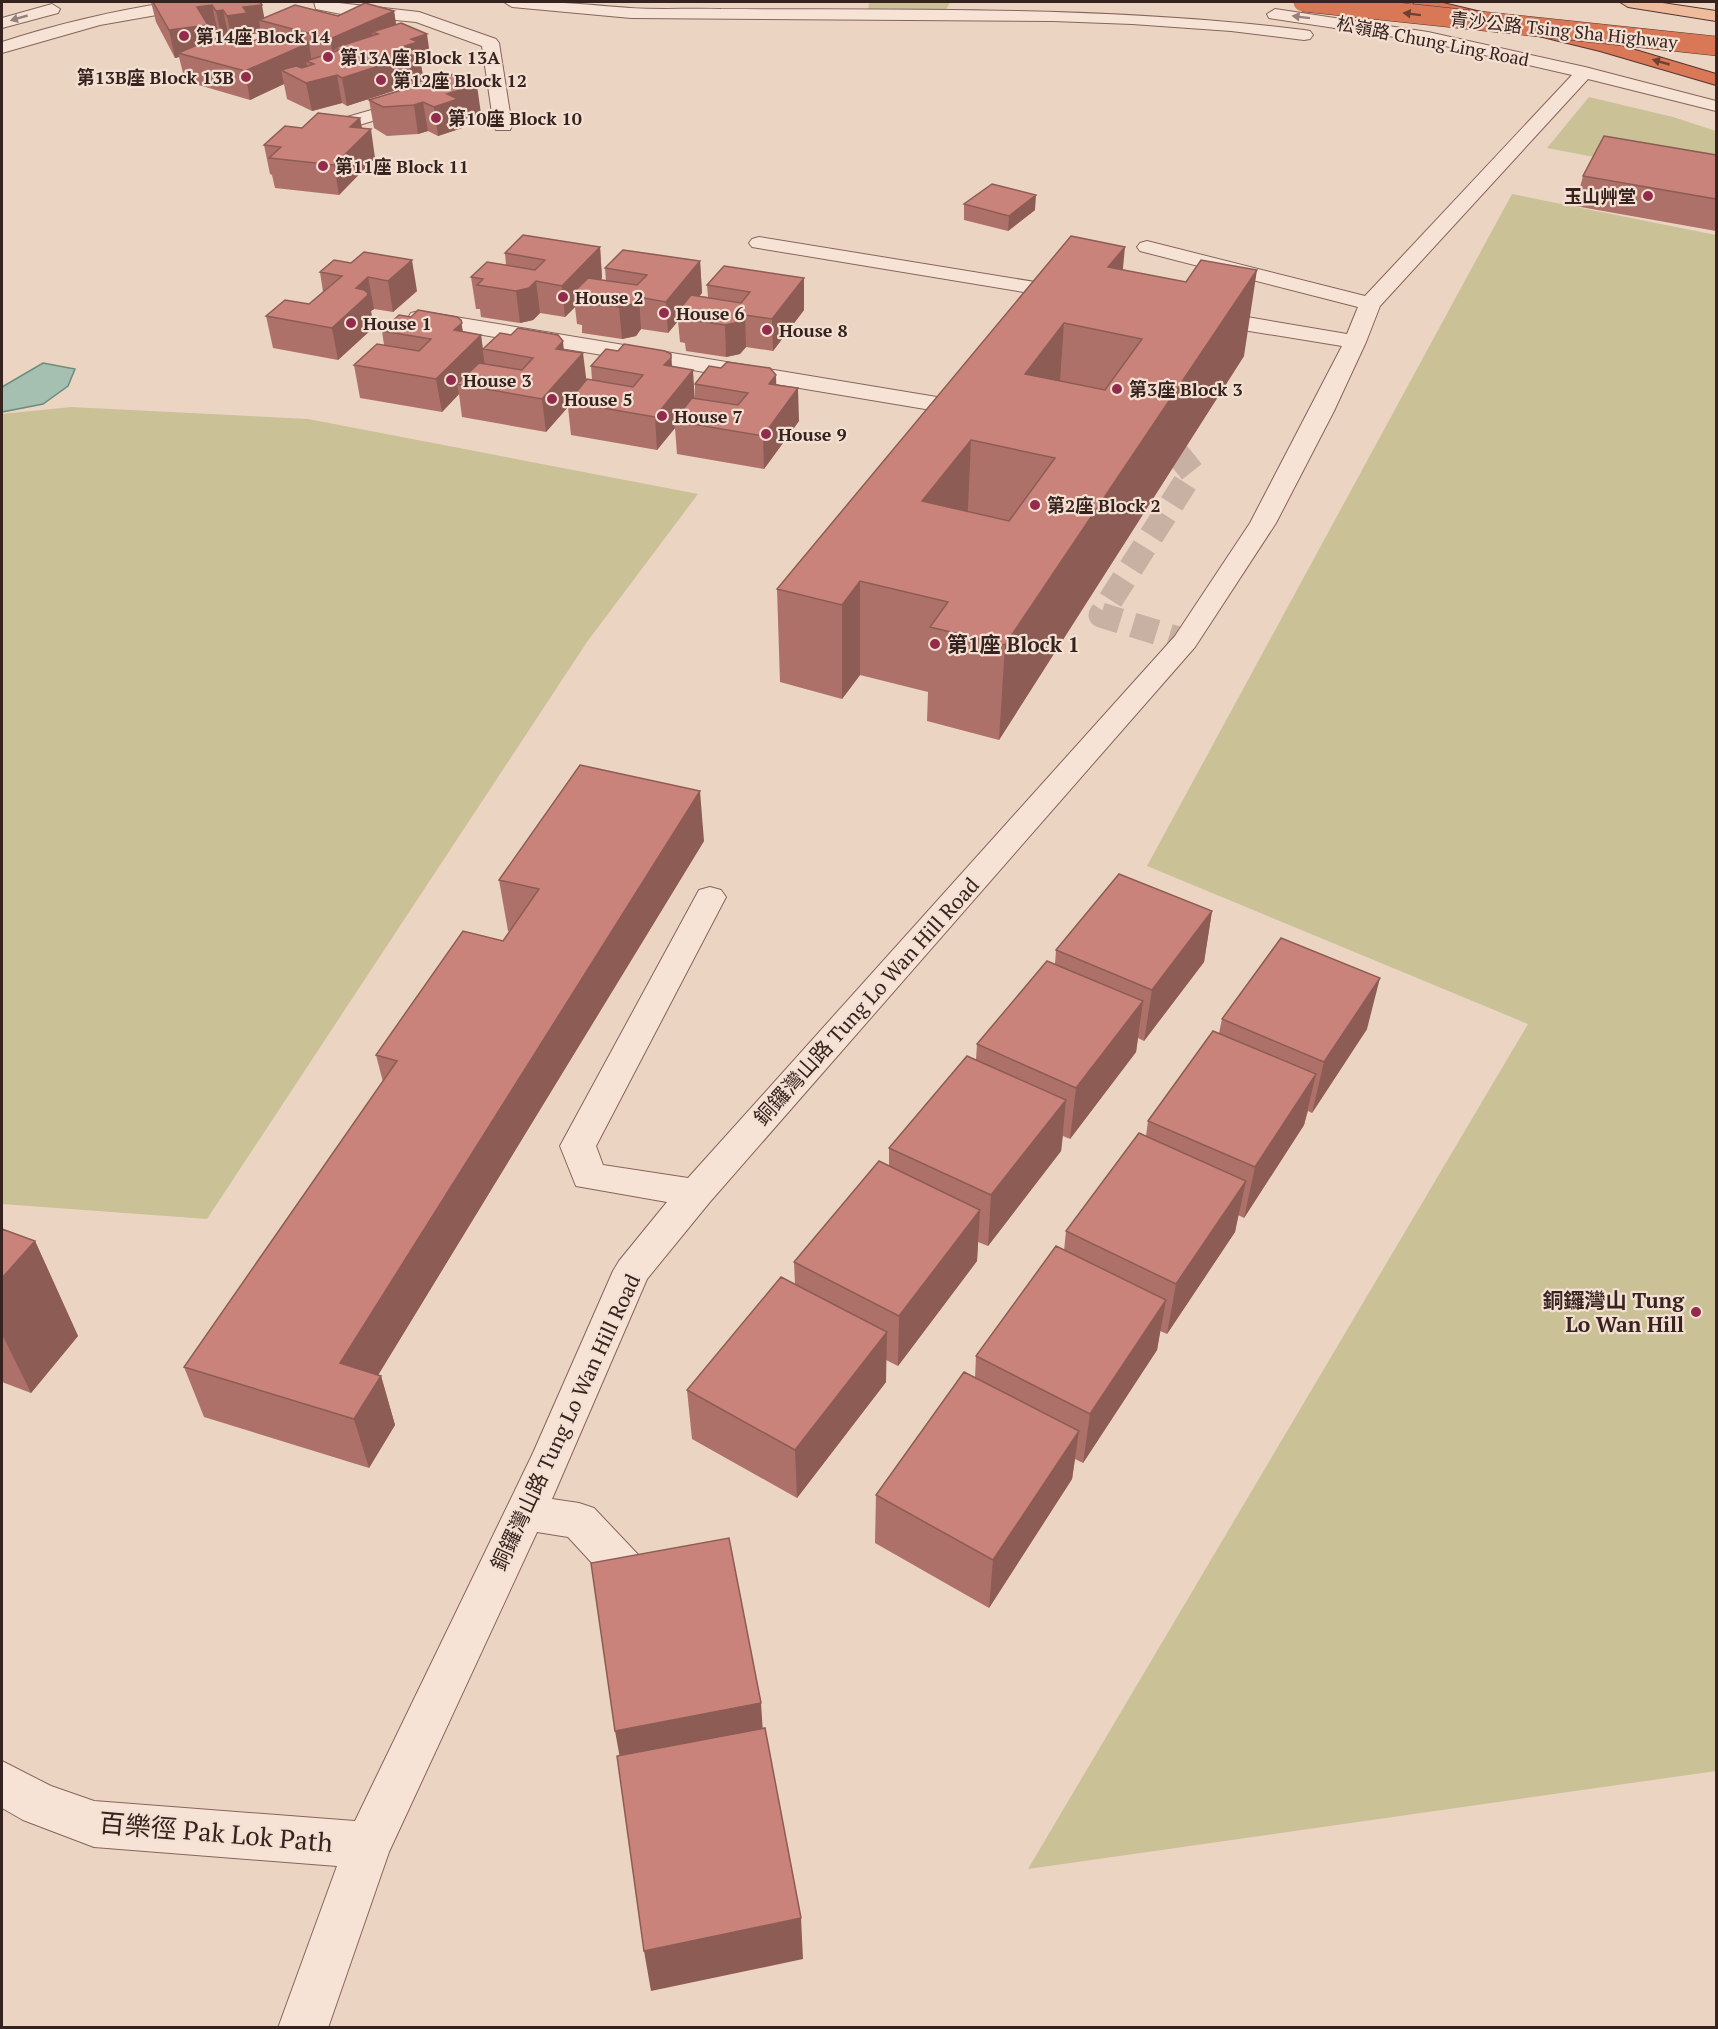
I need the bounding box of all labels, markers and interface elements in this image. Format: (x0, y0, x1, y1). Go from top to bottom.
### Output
street label: 青沙公路 Tsing Sha Highway (1449, 6, 1680, 54)
one-way arrow (1402, 9, 1421, 19)
street label: 松嶺路 Chung Ling Road (1335, 11, 1531, 71)
one-way arrow (1292, 12, 1311, 22)
one-way arrow (10, 14, 28, 23)
place label: 第14座 Block 14 (196, 24, 331, 48)
marker: 第14座 Block 14 (177, 29, 191, 43)
place label: 第13A座 Block 13A (340, 45, 501, 69)
marker: 第13A座 Block 13A (321, 50, 335, 64)
one-way arrow (1652, 57, 1670, 67)
place label: 第13B座 Block 13B (77, 65, 234, 89)
place label: 第12座 Block 12 (393, 68, 527, 92)
marker: 第13B座 Block 13B (239, 70, 253, 84)
marker: 第12座 Block 12 (374, 73, 388, 87)
place label: 第10座 Block 10 (448, 106, 582, 130)
marker: 第10座 Block 10 (429, 111, 443, 125)
place label: 第11座 Block 11 (335, 154, 469, 178)
marker: 第11座 Block 11 (316, 159, 330, 173)
place label: 玉山艸堂 (1564, 184, 1636, 208)
marker: 玉山艸堂 (1641, 189, 1655, 203)
place label: House 2 (575, 285, 644, 309)
marker: House 2 (556, 290, 570, 304)
place label: House 6 (676, 301, 745, 325)
marker: House 6 (657, 306, 671, 320)
place label: House 1 (363, 311, 432, 335)
marker: House 1 (344, 316, 358, 330)
place label: House 8 (779, 318, 848, 342)
marker: House 8 (760, 323, 774, 337)
place label: House 3 (463, 368, 532, 392)
marker: House 3 (444, 373, 458, 387)
place label: 第3座 Block 3 (1129, 377, 1243, 401)
marker: 第3座 Block 3 (1110, 382, 1124, 396)
place label: House 5 (564, 387, 633, 411)
marker: House 5 (545, 392, 559, 406)
place label: House 7 (674, 404, 743, 428)
marker: House 7 (655, 409, 669, 423)
place label: House 9 (778, 422, 847, 446)
marker: House 9 (759, 427, 773, 441)
place label: 第2座 Block 2 (1047, 493, 1161, 517)
marker: 第2座 Block 2 (1028, 498, 1042, 512)
place label: 第1座 Block 1 (947, 630, 1080, 658)
marker: 第1座 Block 1 (928, 637, 942, 651)
street label: 銅鑼灣山路 Tung Lo Wan Hill Road (747, 871, 985, 1131)
street label: 銅鑼灣山路 Tung Lo Wan Hill Road (484, 1269, 646, 1575)
place label: 銅鑼灣山 Tung Lo Wan Hill (1543, 1286, 1685, 1338)
marker: 銅鑼灣山 Tung Lo Wan Hill (1689, 1305, 1703, 1319)
street label: 百樂徑 Pak Lok Path (98, 1805, 334, 1859)

